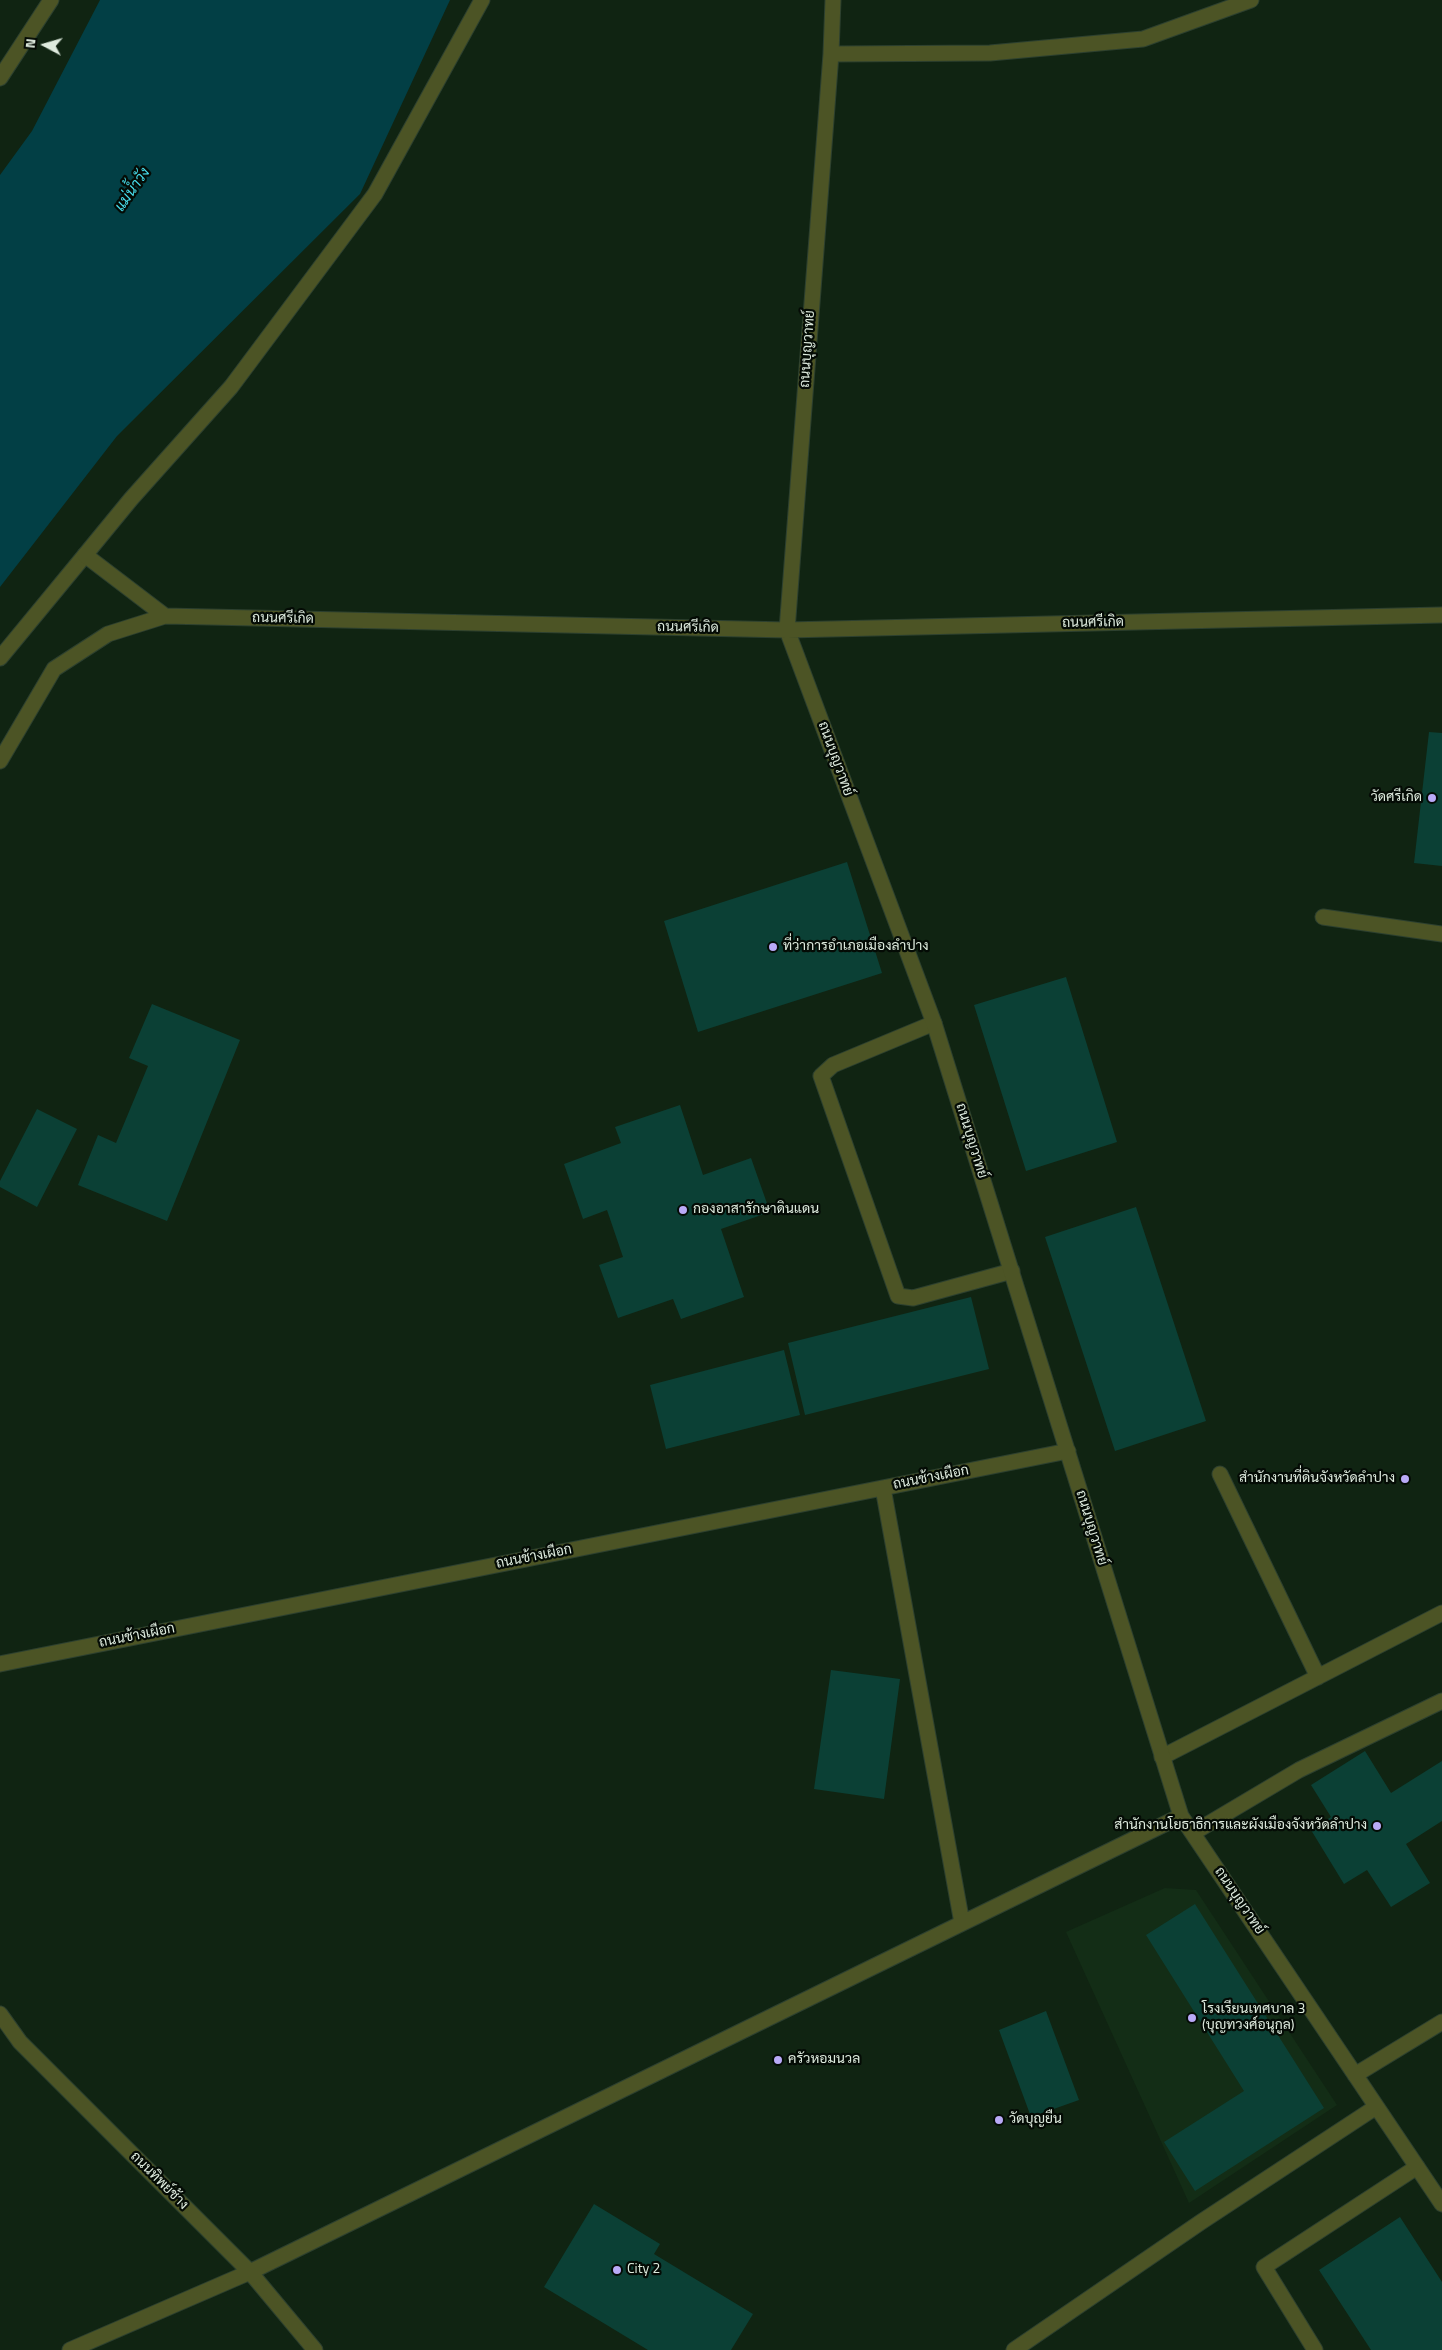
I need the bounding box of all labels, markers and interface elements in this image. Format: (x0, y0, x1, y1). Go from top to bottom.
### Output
north arrow (20, 20, 70, 70)
text: N (19, 37, 41, 49)
water label: แม่น้ำวัง (112, 165, 154, 215)
street label: ถนนบุญวาทย์ (797, 310, 819, 388)
street label: ถนนศรีเกิด (252, 610, 314, 628)
street label: ถนนศรีเกิด (1062, 614, 1124, 632)
street label: ถนนศรีเกิด (657, 619, 719, 637)
street label: ถนนบุญวาทย์ (814, 720, 856, 798)
place label: วัดศรีเกิด (1371, 790, 1422, 806)
marker: วัดศรีเกิด (1426, 792, 1438, 804)
place label: ที่ว่าการอำเภอเมืองลำปาง (783, 939, 929, 955)
marker: ที่ว่าการอำเภอเมืองลำปาง (767, 941, 779, 953)
street label: ถนนบุญวาทย์ (952, 1101, 990, 1181)
place label: กองอาสารักษาดินแดน (693, 1202, 819, 1218)
marker: กองอาสารักษาดินแดน (677, 1204, 689, 1216)
street label: ถนนช้างเผือก (892, 1462, 970, 1494)
place label: สำนักงานที่ดินจังหวัดลำปาง (1239, 1471, 1395, 1487)
marker: สำนักงานที่ดินจังหวัดลำปาง (1399, 1473, 1411, 1485)
street label: ถนนบุญวาทย์ (1072, 1488, 1110, 1568)
street label: ถนนช้างเผือก (495, 1541, 573, 1573)
street label: ถนนช้างเผือก (98, 1620, 176, 1652)
place label: สำนักงานโยธาธิการและผังเมืองจังหวัดลำปาง (1114, 1818, 1367, 1834)
marker: สำนักงานโยธาธิการและผังเมืองจังหวัดลำปาง (1371, 1820, 1383, 1832)
street label: ถนนบุญวาทย์ (1210, 1864, 1268, 1938)
place label: โรงเรียนเทศบาล 3 (บุญทวงศ์อนุกูล) (1202, 2002, 1305, 2034)
marker: โรงเรียนเทศบาล 3 (บุญทวงศ์อนุกูล) (1186, 2012, 1198, 2024)
place label: ครัวหอมนวล (788, 2052, 860, 2068)
marker: ครัวหอมนวล (772, 2054, 784, 2066)
place label: วัดบุญยืน (1009, 2112, 1062, 2128)
marker: วัดบุญยืน (993, 2114, 1005, 2126)
street label: ถนนทิพย์ช้าง (127, 2149, 191, 2213)
place label: City 2 (627, 2262, 660, 2278)
marker: City 2 (611, 2264, 623, 2276)

